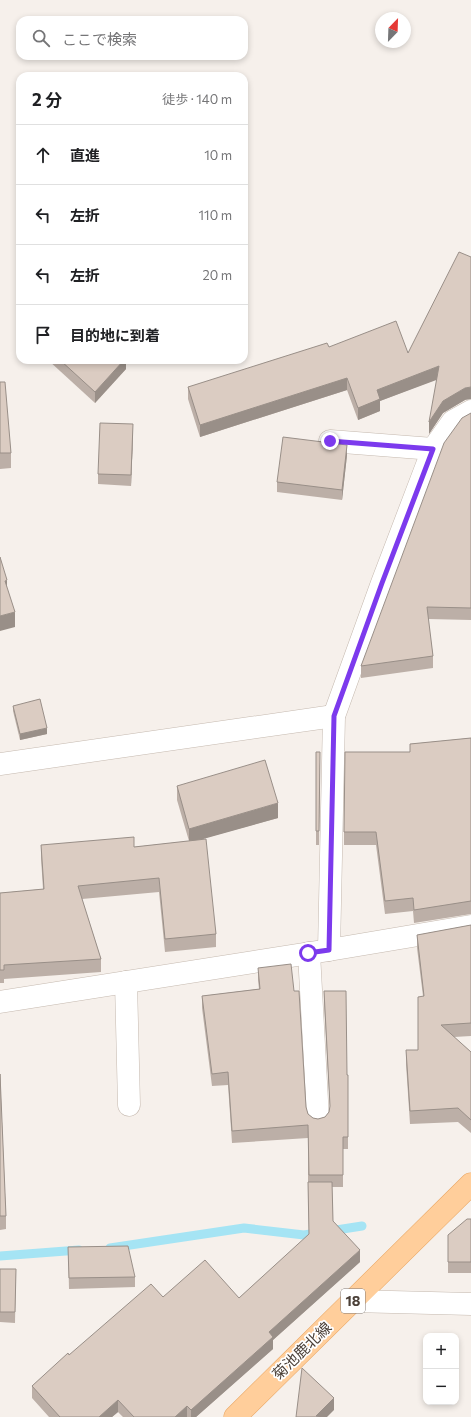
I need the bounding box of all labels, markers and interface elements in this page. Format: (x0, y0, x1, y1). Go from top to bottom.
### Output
north arrow (375, 12, 411, 48)
search box (16, 16, 248, 60)
icon: search (30, 27, 52, 49)
text: ここで検索 (62, 30, 137, 48)
text: 2 分 (32, 89, 62, 110)
text: 徒歩 · 140 m (162, 91, 232, 107)
icon: ahead (32, 144, 54, 166)
text: 直進 (70, 146, 100, 164)
text: 10 m (204, 147, 232, 163)
icon: left (32, 204, 54, 226)
text: 左折 (70, 206, 100, 224)
text: 110 m (199, 207, 232, 223)
icon: left (32, 264, 54, 286)
text: 左折 (70, 266, 100, 284)
text: 20 m (203, 267, 232, 283)
icon: arrive (32, 324, 54, 346)
text: 目的地に到着 (70, 326, 160, 344)
route end (321, 432, 339, 450)
route start (299, 944, 317, 962)
road number: 18 (341, 1289, 365, 1313)
street label: 菊池鹿北線 (268, 1318, 335, 1383)
map controls (423, 1333, 459, 1405)
button: + (423, 1333, 459, 1369)
button: − (423, 1369, 459, 1405)

